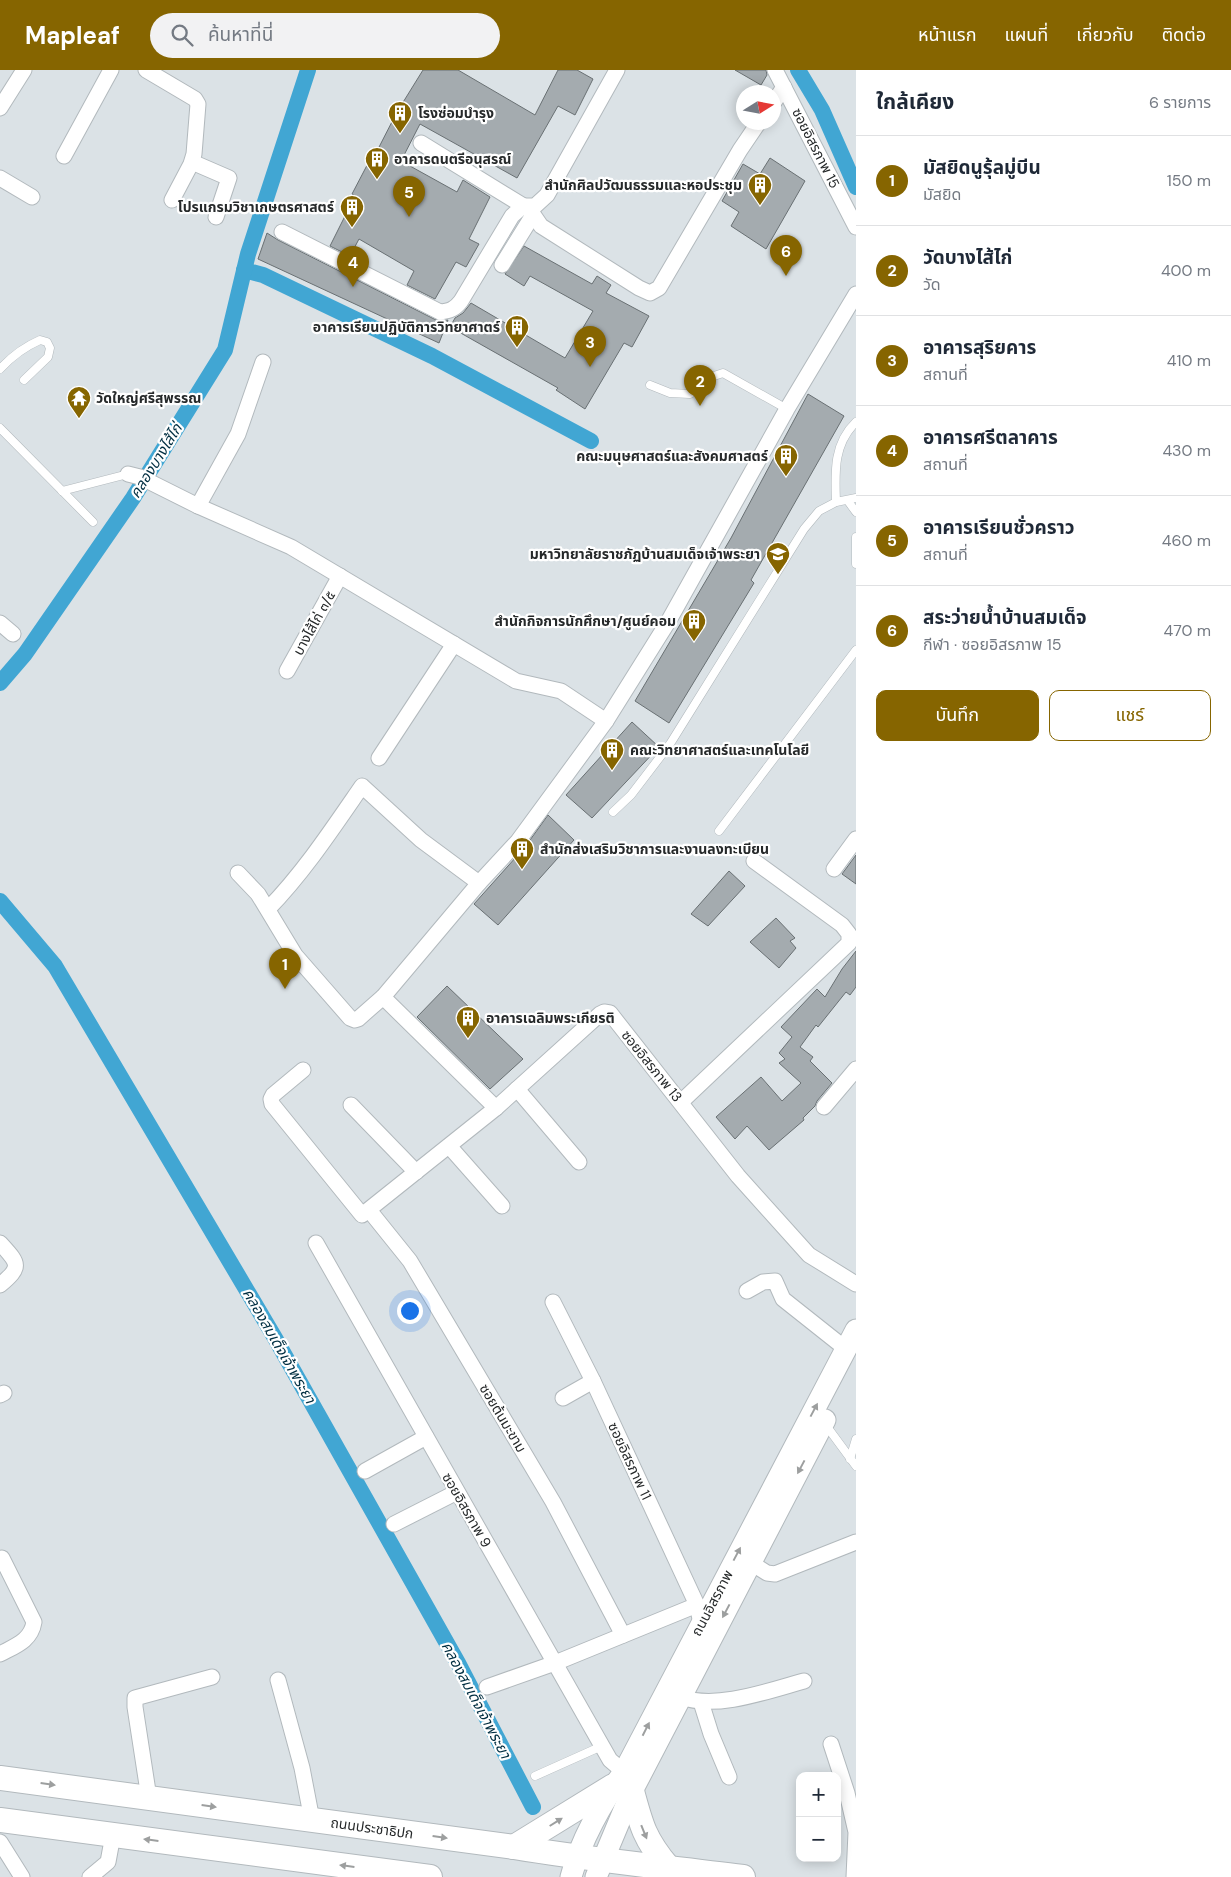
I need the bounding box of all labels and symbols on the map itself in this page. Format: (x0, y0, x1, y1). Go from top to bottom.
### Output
north arrow (736, 85, 781, 130)
building icon: โรงซ่อมบำรุง (387, 100, 413, 134)
place label: โรงซ่อมบำรุง (418, 104, 494, 122)
street label: ซอยอิสรภาพ 15 (788, 105, 844, 191)
building icon: อาคารดนตรีอนุสรณ์ (364, 146, 390, 180)
place label: อาคารดนตรีอนุสรณ์ (394, 150, 511, 168)
building icon: สำนักศิลปวัฒนธรรมและหอประชุม (747, 172, 773, 206)
pin: 5 (393, 176, 425, 217)
place label: สำนักศิลปวัฒนธรรมและหอประชุม (544, 176, 742, 194)
building icon: โปรแกรมวิชาเกษตรศาสตร์ (339, 194, 365, 228)
place label: โปรแกรมวิชาเกษตรศาสตร์ (178, 198, 334, 216)
pin: 6 (770, 235, 802, 276)
pin: 4 (337, 246, 369, 287)
building icon: อาคารเรียนปฏิบัติการวิทยาศาตร์ (504, 314, 530, 348)
place label: อาคารเรียนปฏิบัติการวิทยาศาตร์ (313, 318, 500, 336)
pin: 3 (574, 326, 606, 367)
pin: 2 (684, 365, 716, 406)
temple icon: วัดใหญ่ศรีสุพรรณ (66, 385, 92, 419)
place label: วัดใหญ่ศรีสุพรรณ (96, 389, 201, 407)
water label: คลองบางไส้ไก่ (125, 418, 188, 502)
building icon: คณะมนุษศาสตร์และสังคมศาสตร์ (773, 443, 799, 477)
place label: คณะมนุษศาสตร์และสังคมศาสตร์ (576, 447, 768, 465)
school or university icon: มหาวิทยาลัยราชภัฏบ้านสมเด็จเจ้าพระยา (765, 541, 791, 575)
place label: มหาวิทยาลัยราชภัฏบ้านสมเด็จเจ้าพระยา (530, 545, 760, 563)
street label: บางไส้ไก่ ๓/๕ (289, 588, 339, 658)
building icon: สำนักกิจการนักศึกษา/ศูนย์คอม (681, 608, 707, 642)
place label: สำนักกิจการนักศึกษา/ศูนย์คอม (494, 612, 676, 631)
building icon: คณะวิทยาศาสตร์และเทคโนโลยี (599, 737, 625, 771)
place label: คณะวิทยาศาสตร์และเทคโนโลยี (630, 741, 809, 759)
building icon: สำนักส่งเสริมวิชาการและงานลงทะเบียน (509, 836, 535, 870)
place label: สำนักส่งเสริมวิชาการและงานลงทะเบียน (540, 840, 769, 858)
pin: 1 (269, 948, 301, 989)
building icon: อาคารเฉลิมพระเกียรติ (455, 1005, 481, 1039)
place label: อาคารเฉลิมพระเกียรติ (486, 1009, 615, 1027)
street label: ซอยอิสรภาพ 13 (618, 1026, 686, 1106)
water label: คลองสมเด็จเจ้าพระยา (238, 1285, 321, 1408)
your location (397, 1298, 423, 1324)
street label: ซอยต้นมะขาม (475, 1380, 531, 1456)
one-way arrow (810, 1403, 818, 1417)
street label: ซอยอิสรภาพ 11 (604, 1419, 656, 1503)
one-way arrow (797, 1460, 805, 1474)
street label: ซอยอิสรภาพ 9 (438, 1469, 496, 1551)
one-way arrow (733, 1547, 742, 1560)
street label: ถนนอิสรภาพ (687, 1567, 737, 1639)
one-way arrow (722, 1604, 730, 1618)
water label: คลองสมเด็จเจ้าพระยา (437, 1638, 516, 1763)
one-way arrow (642, 1722, 650, 1736)
one-way arrow (41, 1781, 57, 1789)
one-way arrow (202, 1802, 218, 1810)
street label: ถนนประชาธิปก (329, 1813, 415, 1843)
one-way arrow (549, 1817, 562, 1826)
one-way arrow (641, 1825, 649, 1839)
one-way arrow (432, 1833, 448, 1841)
one-way arrow (143, 1836, 159, 1844)
one-way arrow (339, 1862, 355, 1870)

